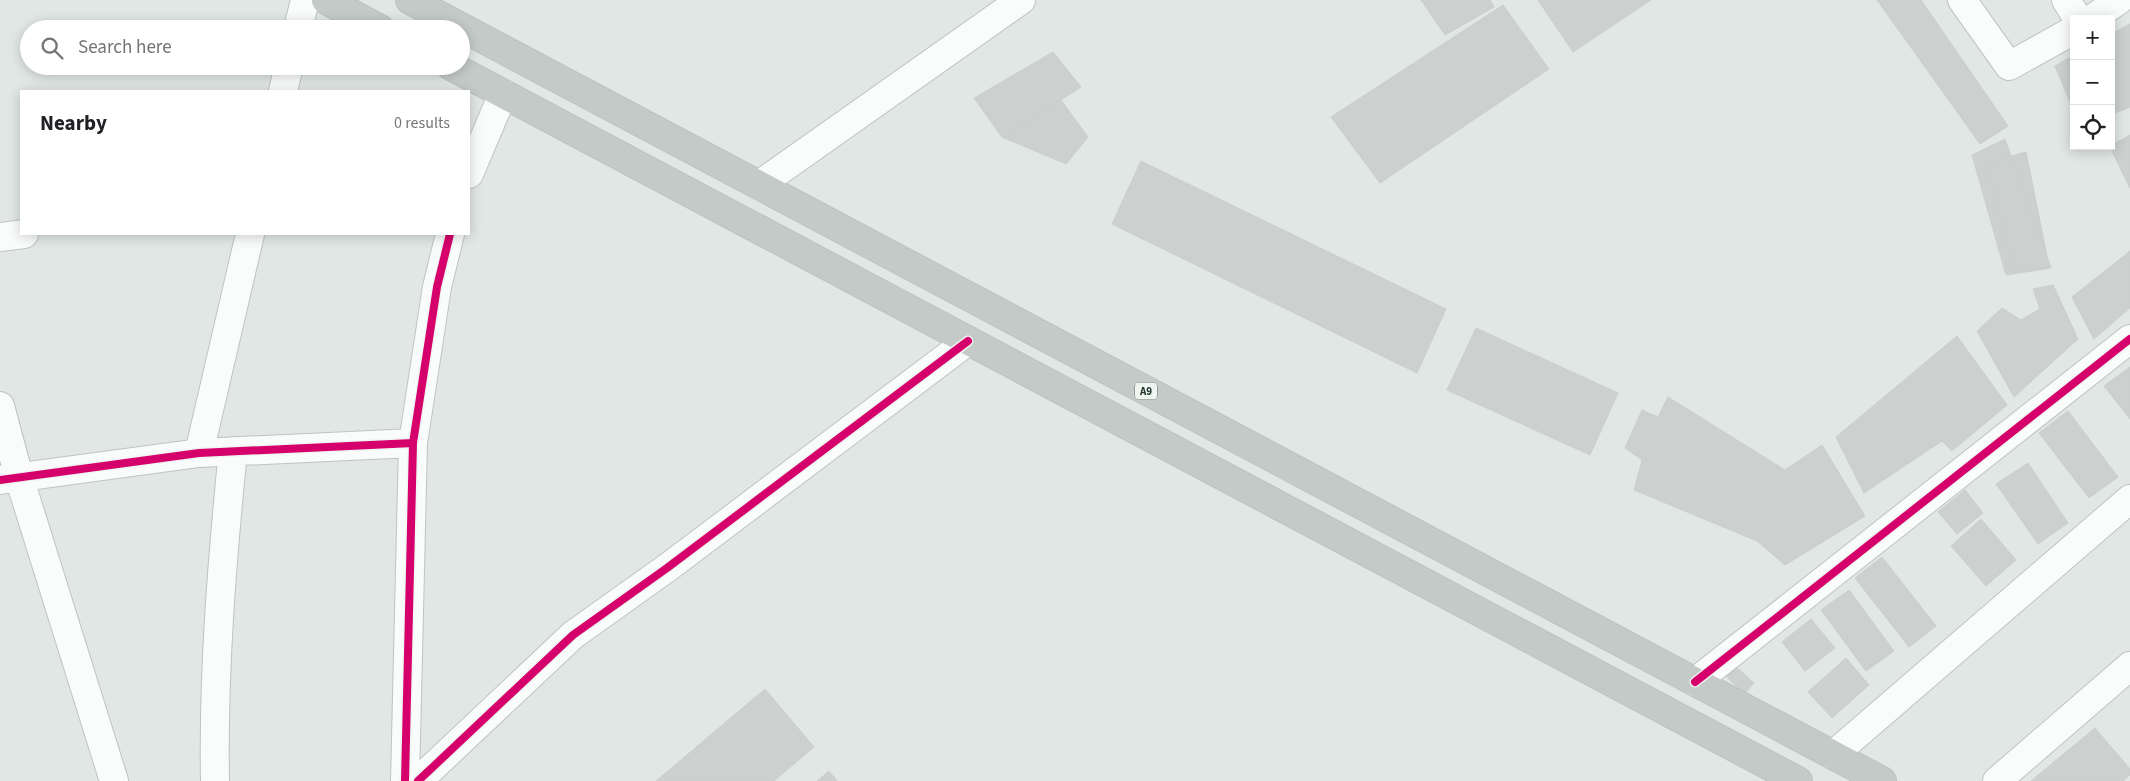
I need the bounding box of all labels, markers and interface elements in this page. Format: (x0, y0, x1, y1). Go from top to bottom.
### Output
map controls (2070, 15, 2115, 150)
button: + (2070, 15, 2115, 60)
search box (20, 20, 470, 75)
icon: search (38, 34, 66, 62)
text: Search here (78, 34, 172, 61)
button: − (2070, 60, 2115, 105)
button: locate (2070, 105, 2115, 150)
text: Nearby (40, 108, 107, 138)
text: 0 results (394, 112, 450, 134)
road number: A9 (1135, 382, 1157, 400)

